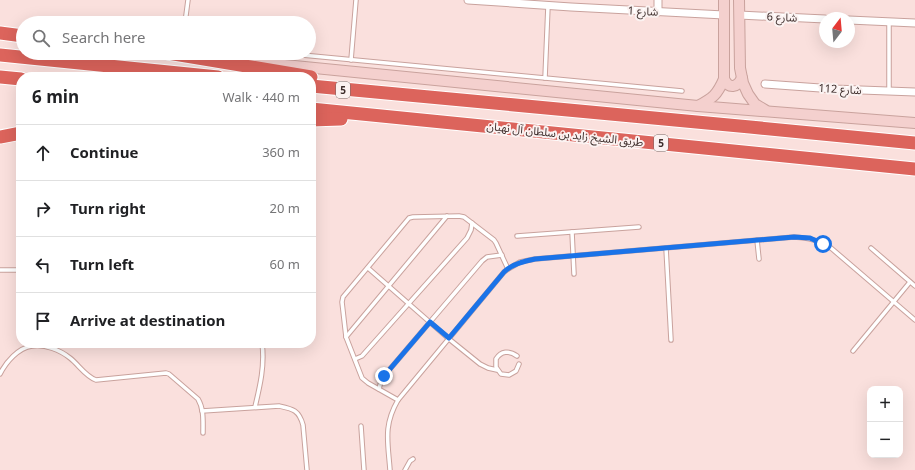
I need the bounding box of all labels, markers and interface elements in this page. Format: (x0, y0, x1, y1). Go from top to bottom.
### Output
street label: شارع 1 (627, 0, 659, 24)
street label: شارع 6 (766, 5, 798, 30)
north arrow (819, 12, 855, 48)
search box (16, 16, 316, 60)
text: Search here (62, 22, 145, 54)
icon: search (30, 27, 52, 49)
street label: شارع 112 (818, 77, 863, 102)
text: 6 min (32, 80, 79, 116)
road number: 5 (336, 82, 350, 98)
text: Walk · 440 m (222, 84, 300, 112)
street label: طريق الشيخ زايد بن سلطان آل نهيان (485, 115, 644, 154)
road number: 5 (654, 135, 668, 151)
text: Continue (70, 137, 138, 169)
text: 360 m (262, 139, 300, 167)
icon: ahead (32, 142, 54, 164)
text: Turn right (70, 193, 146, 225)
text: 20 m (270, 195, 300, 223)
icon: right (32, 198, 54, 220)
route start (814, 235, 832, 253)
text: Turn left (70, 249, 134, 281)
text: 60 m (270, 251, 300, 279)
icon: left (32, 254, 54, 276)
text: Arrive at destination (70, 305, 225, 337)
icon: arrive (32, 310, 54, 332)
route end (375, 367, 393, 385)
map controls (867, 386, 903, 458)
button: + (867, 386, 903, 422)
button: − (867, 422, 903, 458)

